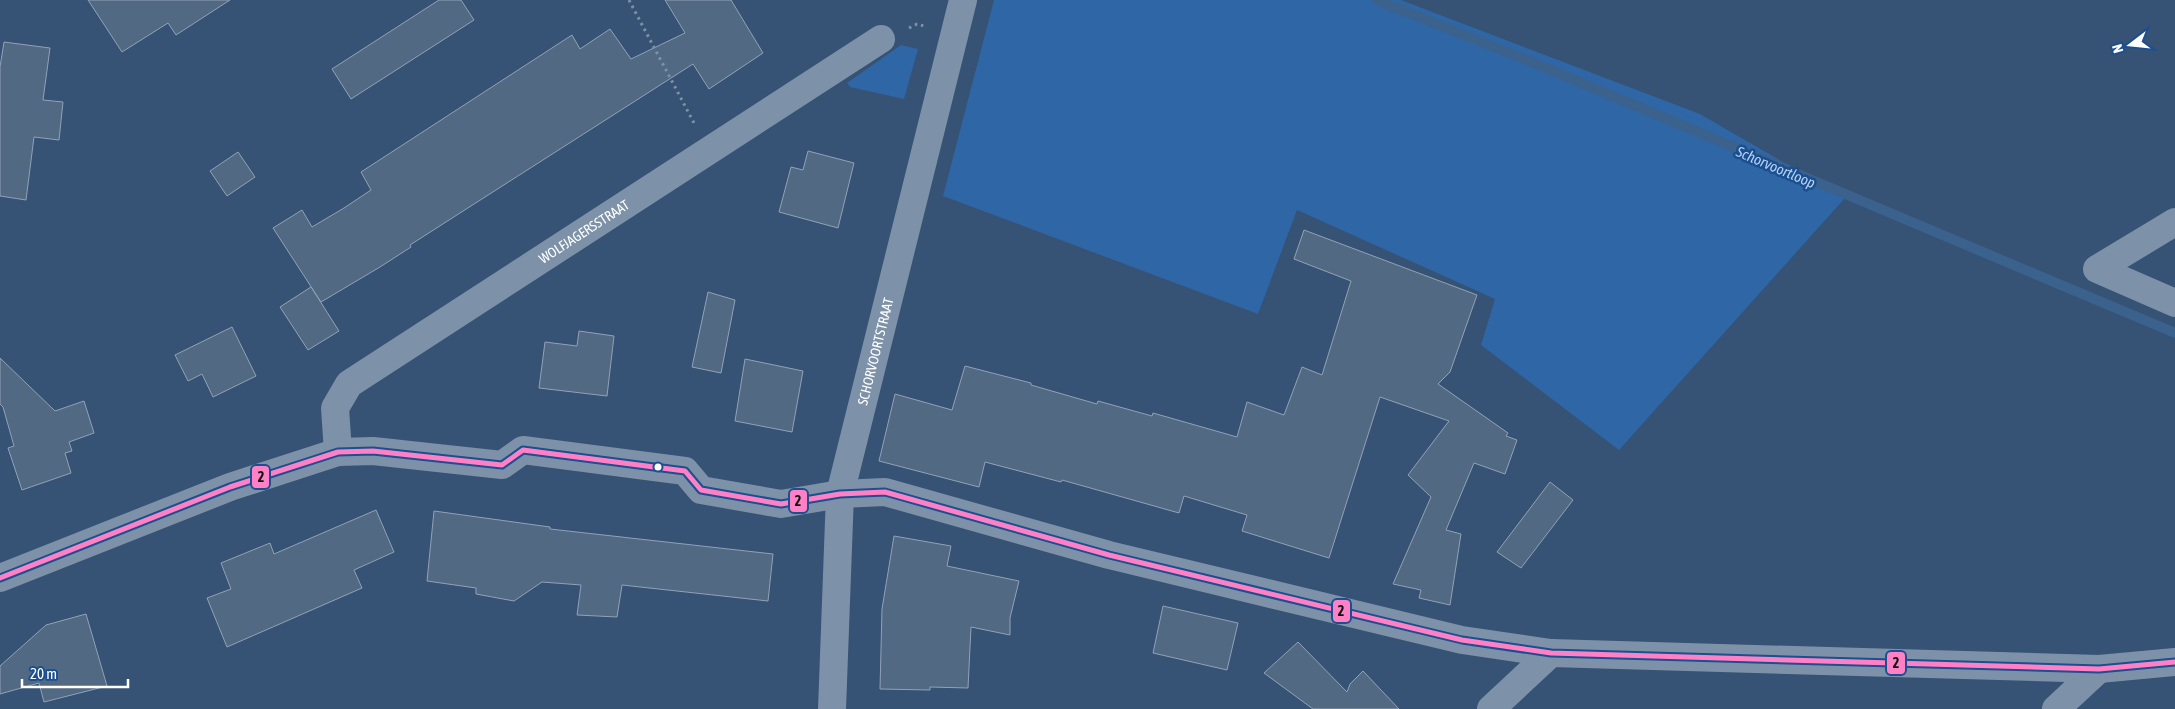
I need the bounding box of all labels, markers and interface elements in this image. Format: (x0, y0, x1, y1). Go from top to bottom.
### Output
north arrow (2105, 20, 2155, 70)
text: N (2109, 42, 2126, 55)
water label: Schorvoortloop (1733, 142, 1818, 191)
street label: WOLFJAGERSSTRAAT (536, 196, 632, 267)
street label: SCHORVOORTSTRAAT (854, 296, 897, 407)
unlabelled marker (653, 462, 663, 472)
line badge: 2 (251, 465, 270, 489)
text: 2 (258, 469, 265, 485)
line badge: 2 (789, 489, 808, 513)
text: 2 (795, 493, 802, 509)
line badge: 2 (1332, 599, 1351, 623)
text: 2 (1338, 603, 1345, 619)
line badge: 2 (1886, 651, 1906, 675)
text: 2 (1893, 655, 1900, 671)
scale bar (22, 656, 129, 688)
text: 20 m (30, 665, 57, 682)

